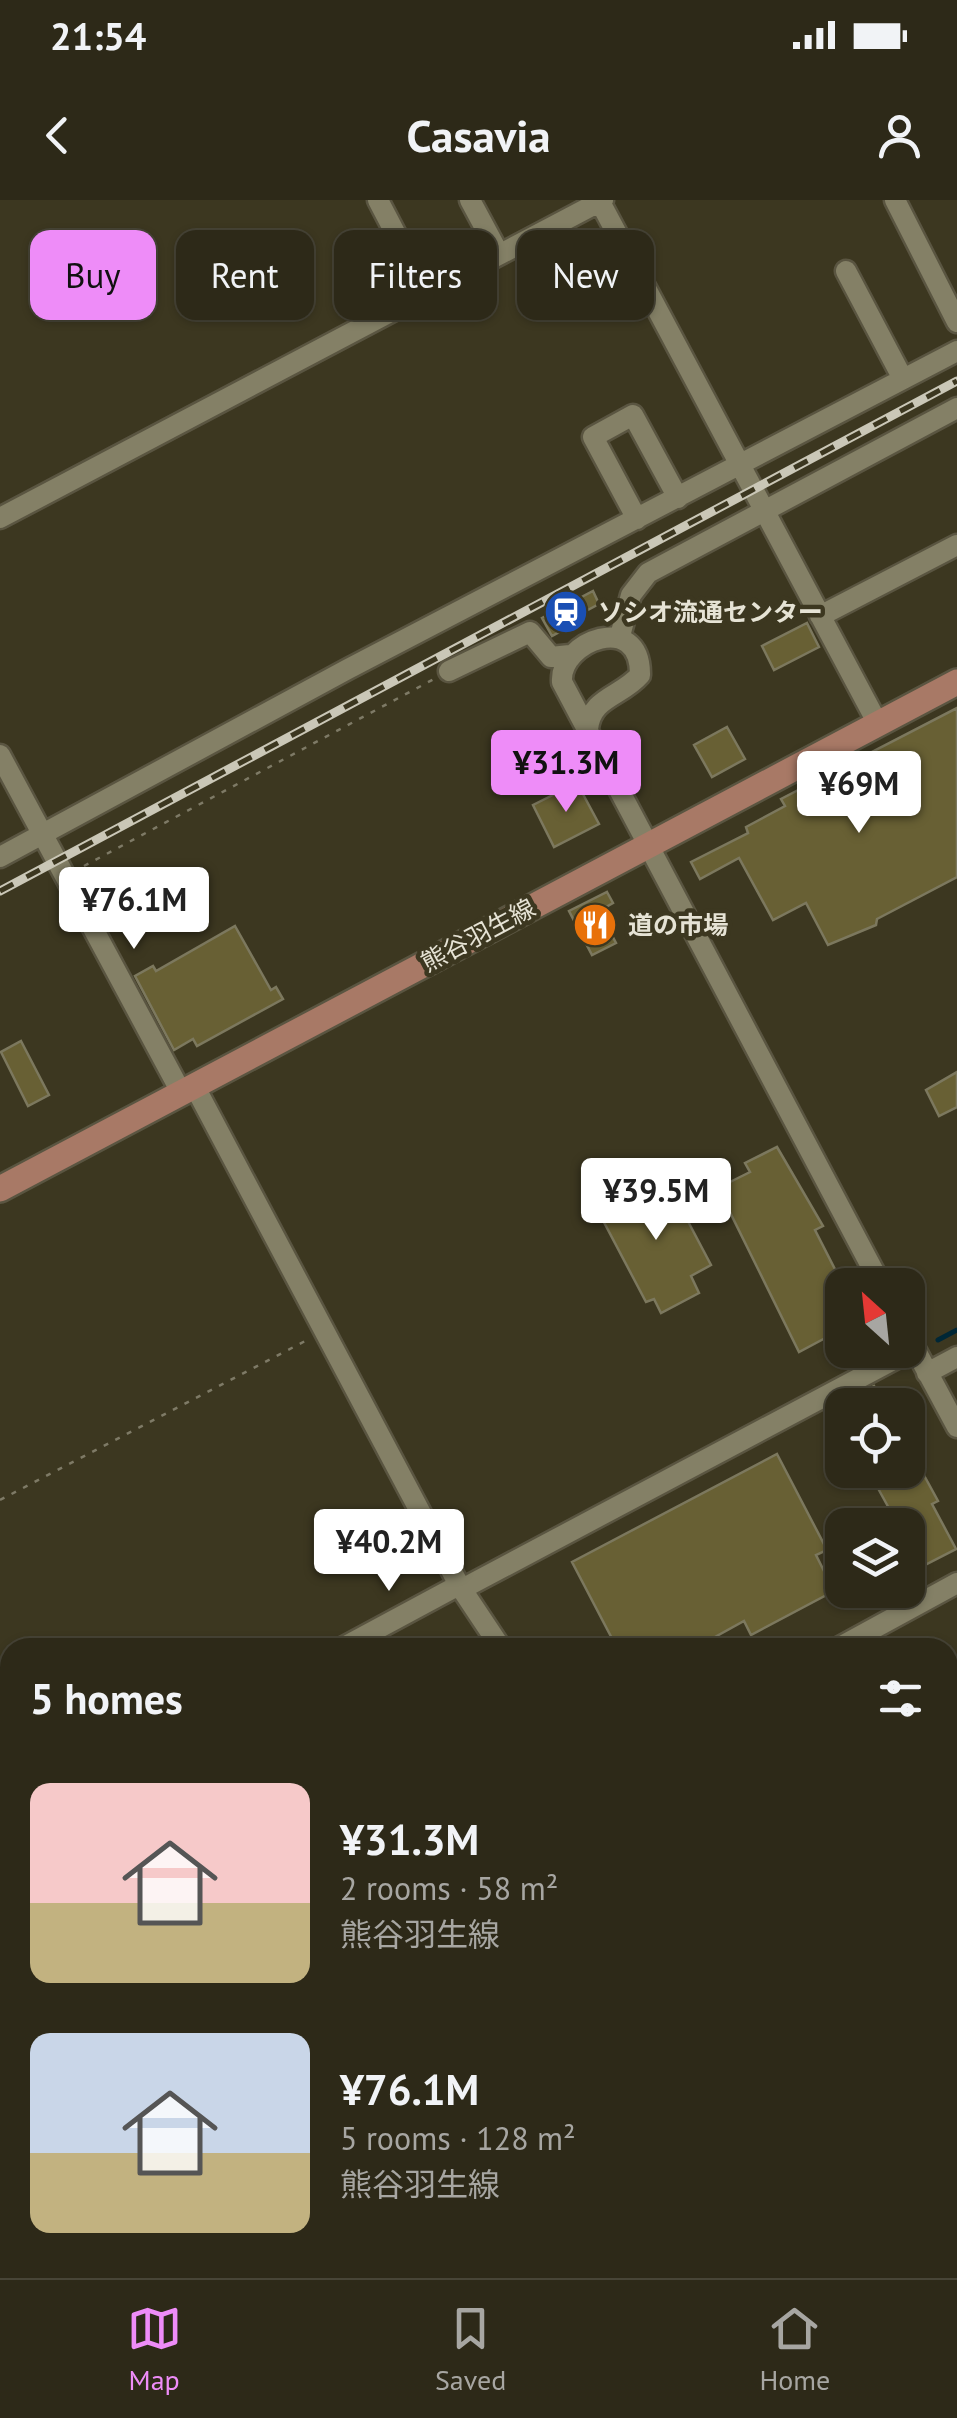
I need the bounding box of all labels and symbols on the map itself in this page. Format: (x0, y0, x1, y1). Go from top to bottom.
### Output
station icon: ソシオ流通センター (543, 589, 589, 635)
place label: ソシオ流通センター (598, 596, 823, 628)
pin: ¥31.3M (485, 730, 647, 815)
pin: ¥69M (800, 751, 918, 836)
pin: ¥76.1M (53, 867, 215, 952)
street label: 熊谷羽生線 (415, 892, 541, 978)
restaurant icon: 道の市場 (572, 902, 618, 948)
place label: 道の市場 (628, 909, 728, 941)
pin: ¥39.5M (575, 1158, 737, 1243)
north arrow (825, 1268, 925, 1368)
pin: ¥40.2M (308, 1509, 470, 1594)

